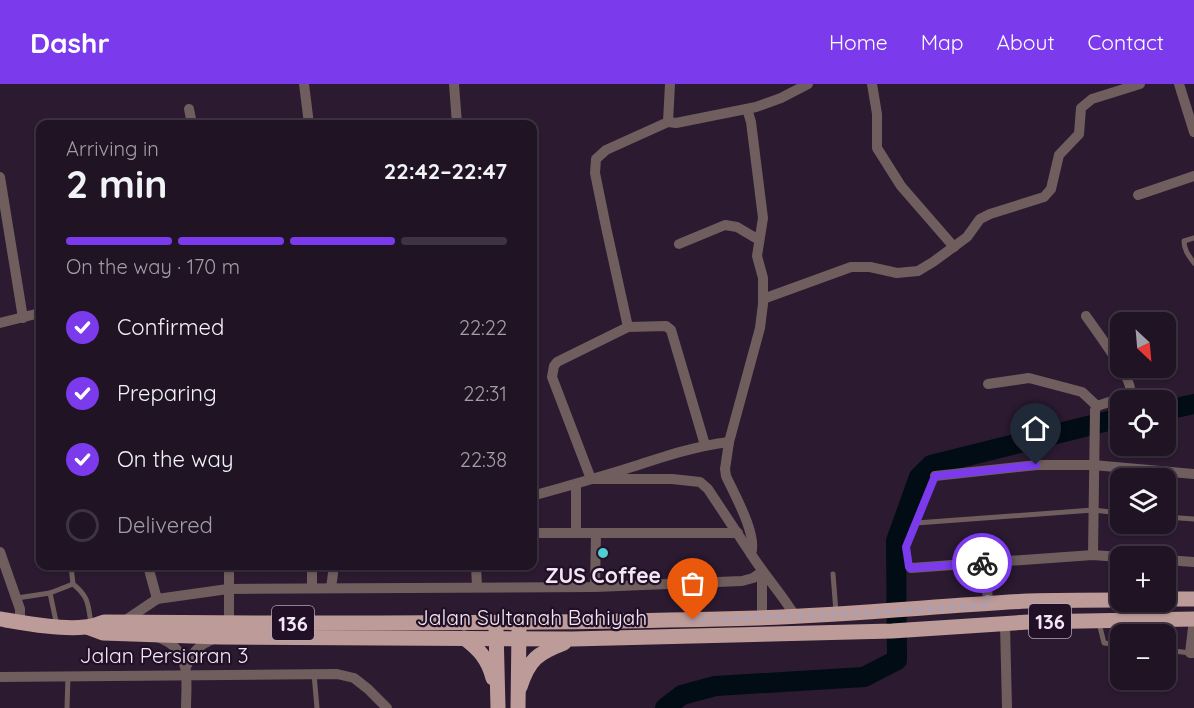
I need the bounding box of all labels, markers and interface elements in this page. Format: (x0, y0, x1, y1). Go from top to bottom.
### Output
text: Dashr (30, 25, 110, 60)
text: Home (829, 29, 888, 55)
text: Map (921, 29, 964, 55)
text: About (997, 29, 1055, 55)
text: Contact (1088, 29, 1164, 55)
text: Arriving in (66, 136, 159, 161)
text: 22:42–22:47 (384, 157, 507, 185)
text: 2 min (66, 159, 168, 208)
text: On the way · 170 m (66, 254, 240, 279)
icon: check (66, 311, 99, 344)
north arrow (1110, 312, 1176, 378)
map controls (1110, 312, 1176, 690)
text: Confirmed (117, 313, 224, 341)
text: 22:22 (459, 315, 507, 340)
icon: check (66, 377, 99, 410)
text: Preparing (117, 379, 217, 407)
text: 22:31 (463, 381, 507, 406)
button: locate (1110, 390, 1176, 456)
pin (1010, 403, 1061, 465)
icon: home (1019, 412, 1052, 445)
icon: check (66, 443, 99, 476)
text: On the way (117, 445, 233, 473)
text: 22:38 (460, 447, 507, 472)
button: layers (1110, 468, 1176, 534)
text: Delivered (117, 511, 213, 539)
courier (952, 533, 1012, 593)
marker: ZUS Coffee (596, 546, 610, 560)
button: + (1110, 546, 1176, 612)
icon: bike (966, 547, 999, 580)
pin (667, 558, 718, 620)
place label: ZUS Coffee (545, 562, 661, 588)
icon: bag (676, 567, 709, 600)
street label: Jalan Sultanah Bahiyah (417, 604, 647, 630)
road number: 136 (1029, 604, 1071, 638)
road number: 136 (272, 606, 314, 640)
button: − (1110, 624, 1176, 690)
street label: Jalan Persiaran 3 (80, 642, 248, 668)

